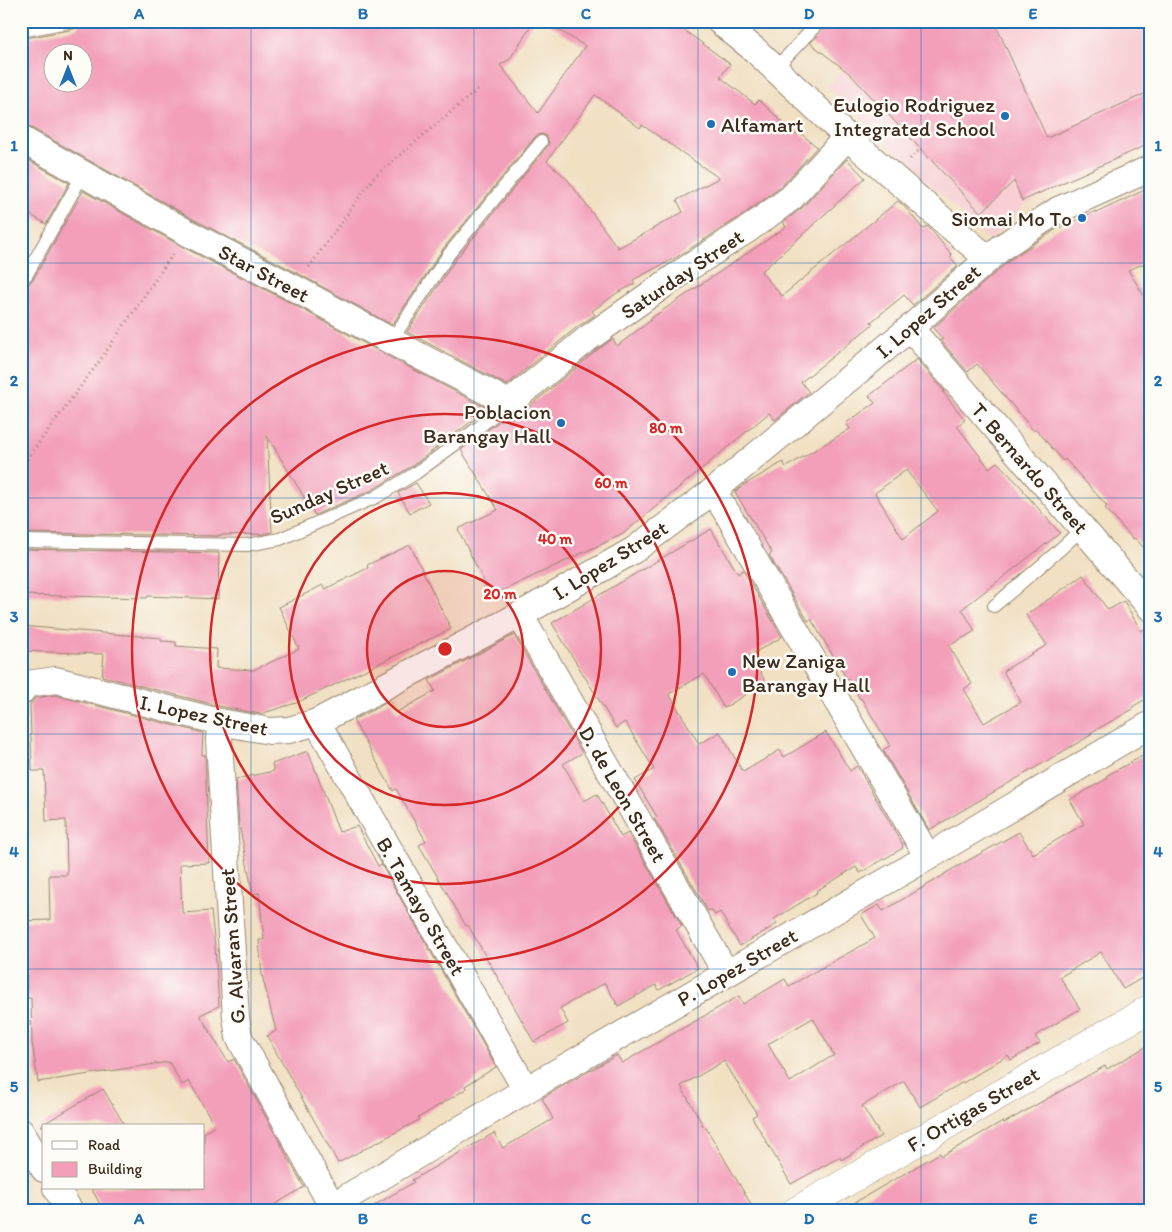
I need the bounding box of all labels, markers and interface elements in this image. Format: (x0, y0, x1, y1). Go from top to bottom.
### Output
text: A (133, 4, 145, 23)
text: B (358, 4, 369, 23)
text: C (581, 4, 592, 23)
text: D (804, 4, 815, 23)
text: E (1029, 4, 1038, 23)
north arrow (42, 42, 92, 92)
text: N (63, 47, 73, 64)
place label: Eulogio Rodriguez Integrated School (833, 92, 995, 141)
marker: Eulogio Rodriguez Integrated School (999, 110, 1011, 122)
place label: Alfamart (721, 112, 804, 137)
marker: Alfamart (705, 118, 717, 130)
text: 1 (10, 136, 18, 155)
text: 1 (1154, 136, 1162, 155)
place label: Siomai Mo To (951, 206, 1072, 231)
marker: Siomai Mo To (1076, 212, 1088, 224)
street label: Saturday Street (616, 224, 748, 324)
street label: Star Street (214, 239, 314, 307)
street label: I. Lopez Street (871, 259, 986, 363)
text: 2 (10, 371, 19, 390)
text: 2 (1154, 371, 1163, 390)
street label: T. Bernardo Street (966, 397, 1094, 539)
place label: Poblacion Barangay Hall (423, 399, 551, 448)
marker: Poblacion Barangay Hall (555, 417, 567, 429)
text: 80 m (649, 419, 683, 437)
street label: Sunday Street (266, 455, 392, 529)
text: 60 m (594, 474, 628, 492)
street label: I. Lopez Street (548, 515, 672, 605)
text: 40 m (538, 530, 573, 548)
text: 20 m (483, 585, 517, 603)
text: 3 (10, 607, 19, 626)
text: 3 (1154, 607, 1163, 626)
centre of rings (436, 640, 454, 658)
place label: New Zaniga Barangay Hall (742, 648, 870, 697)
marker: New Zaniga Barangay Hall (726, 666, 738, 678)
street label: I. Lopez Street (138, 689, 271, 741)
street label: D. de Leon Street (574, 721, 672, 867)
street label: B. Tamayo Street (371, 833, 471, 980)
text: 4 (9, 842, 19, 861)
text: 4 (1153, 842, 1163, 861)
street label: G. Alvaran Street (214, 867, 250, 1025)
street label: P. Lopez Street (672, 922, 802, 1011)
street label: F. Ortigas Street (902, 1061, 1044, 1157)
text: 5 (10, 1077, 19, 1096)
text: 5 (1154, 1077, 1163, 1096)
legend (42, 1124, 205, 1190)
text: Road (88, 1136, 121, 1154)
text: Building (88, 1160, 142, 1178)
text: A (133, 1209, 145, 1228)
text: B (358, 1209, 369, 1228)
text: C (581, 1209, 592, 1228)
text: D (804, 1209, 815, 1228)
text: E (1029, 1209, 1038, 1228)

